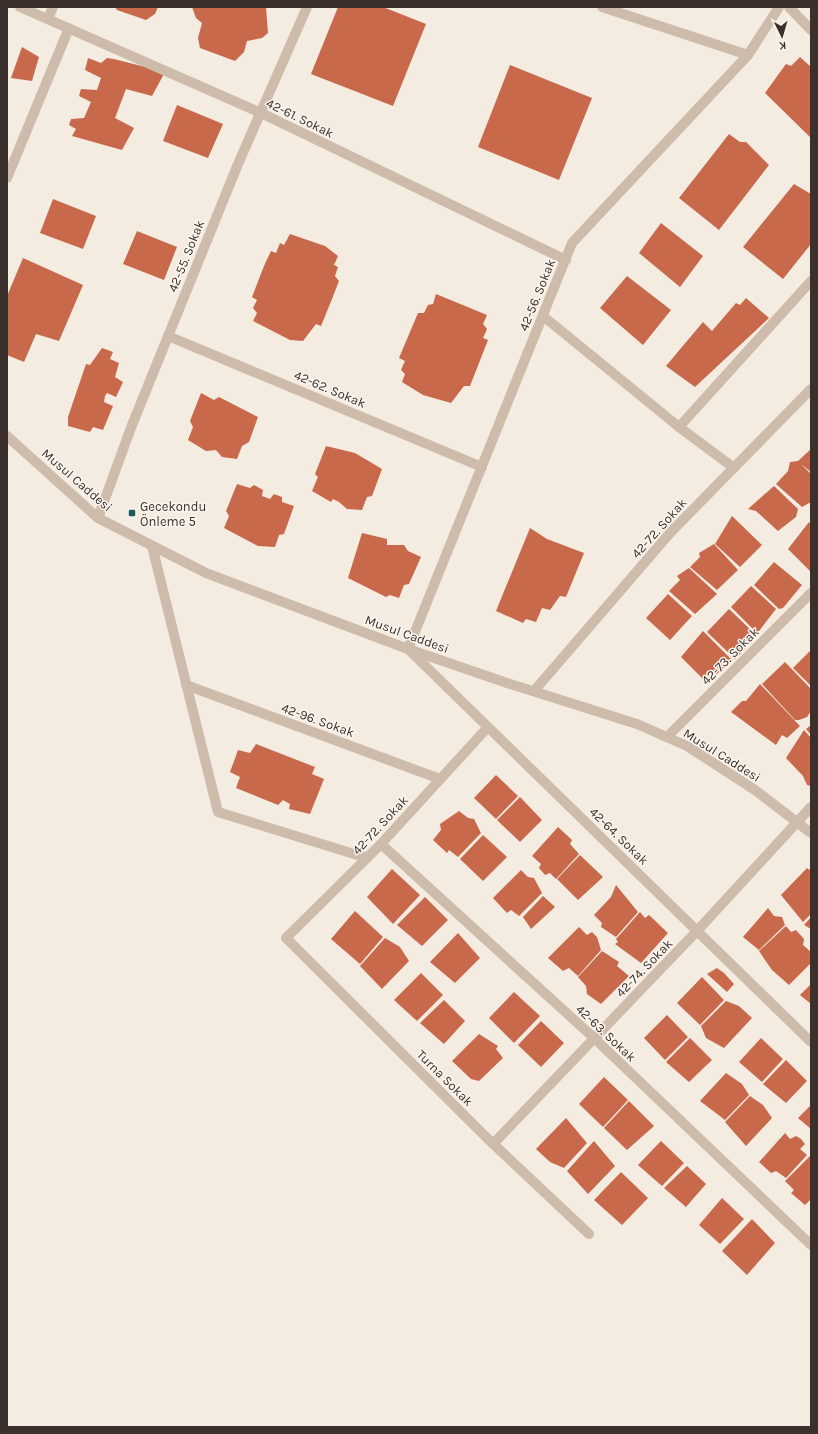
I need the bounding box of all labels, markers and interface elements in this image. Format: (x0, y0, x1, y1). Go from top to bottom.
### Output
north arrow (762, 16, 802, 56)
text: K (778, 39, 787, 52)
street label: 42-61. Sokak (264, 95, 336, 141)
street label: 42-55. Sokak (165, 218, 207, 294)
street label: 42-56. Sokak (516, 257, 558, 333)
street label: 42-62. Sokak (292, 367, 368, 411)
street label: Musul Caddesi (39, 445, 115, 515)
street label: 42-72. Sokak (628, 495, 690, 561)
place label: Gecekondu Önleme 5 (140, 499, 206, 529)
marker: Gecekondu Önleme 5 (127, 508, 137, 518)
street label: Musul Caddesi (363, 612, 451, 656)
street label: 42-73. Sokak (698, 624, 762, 688)
street label: 42-96. Sokak (279, 700, 357, 740)
street label: Musul Caddesi (681, 725, 763, 785)
street label: 42-72. Sokak (349, 792, 411, 858)
street label: 42-64. Sokak (586, 804, 652, 868)
street label: 42-74. Sokak (613, 936, 675, 1000)
street label: 42-63. Sokak (573, 1001, 639, 1065)
street label: Turna Sokak (414, 1047, 476, 1109)

